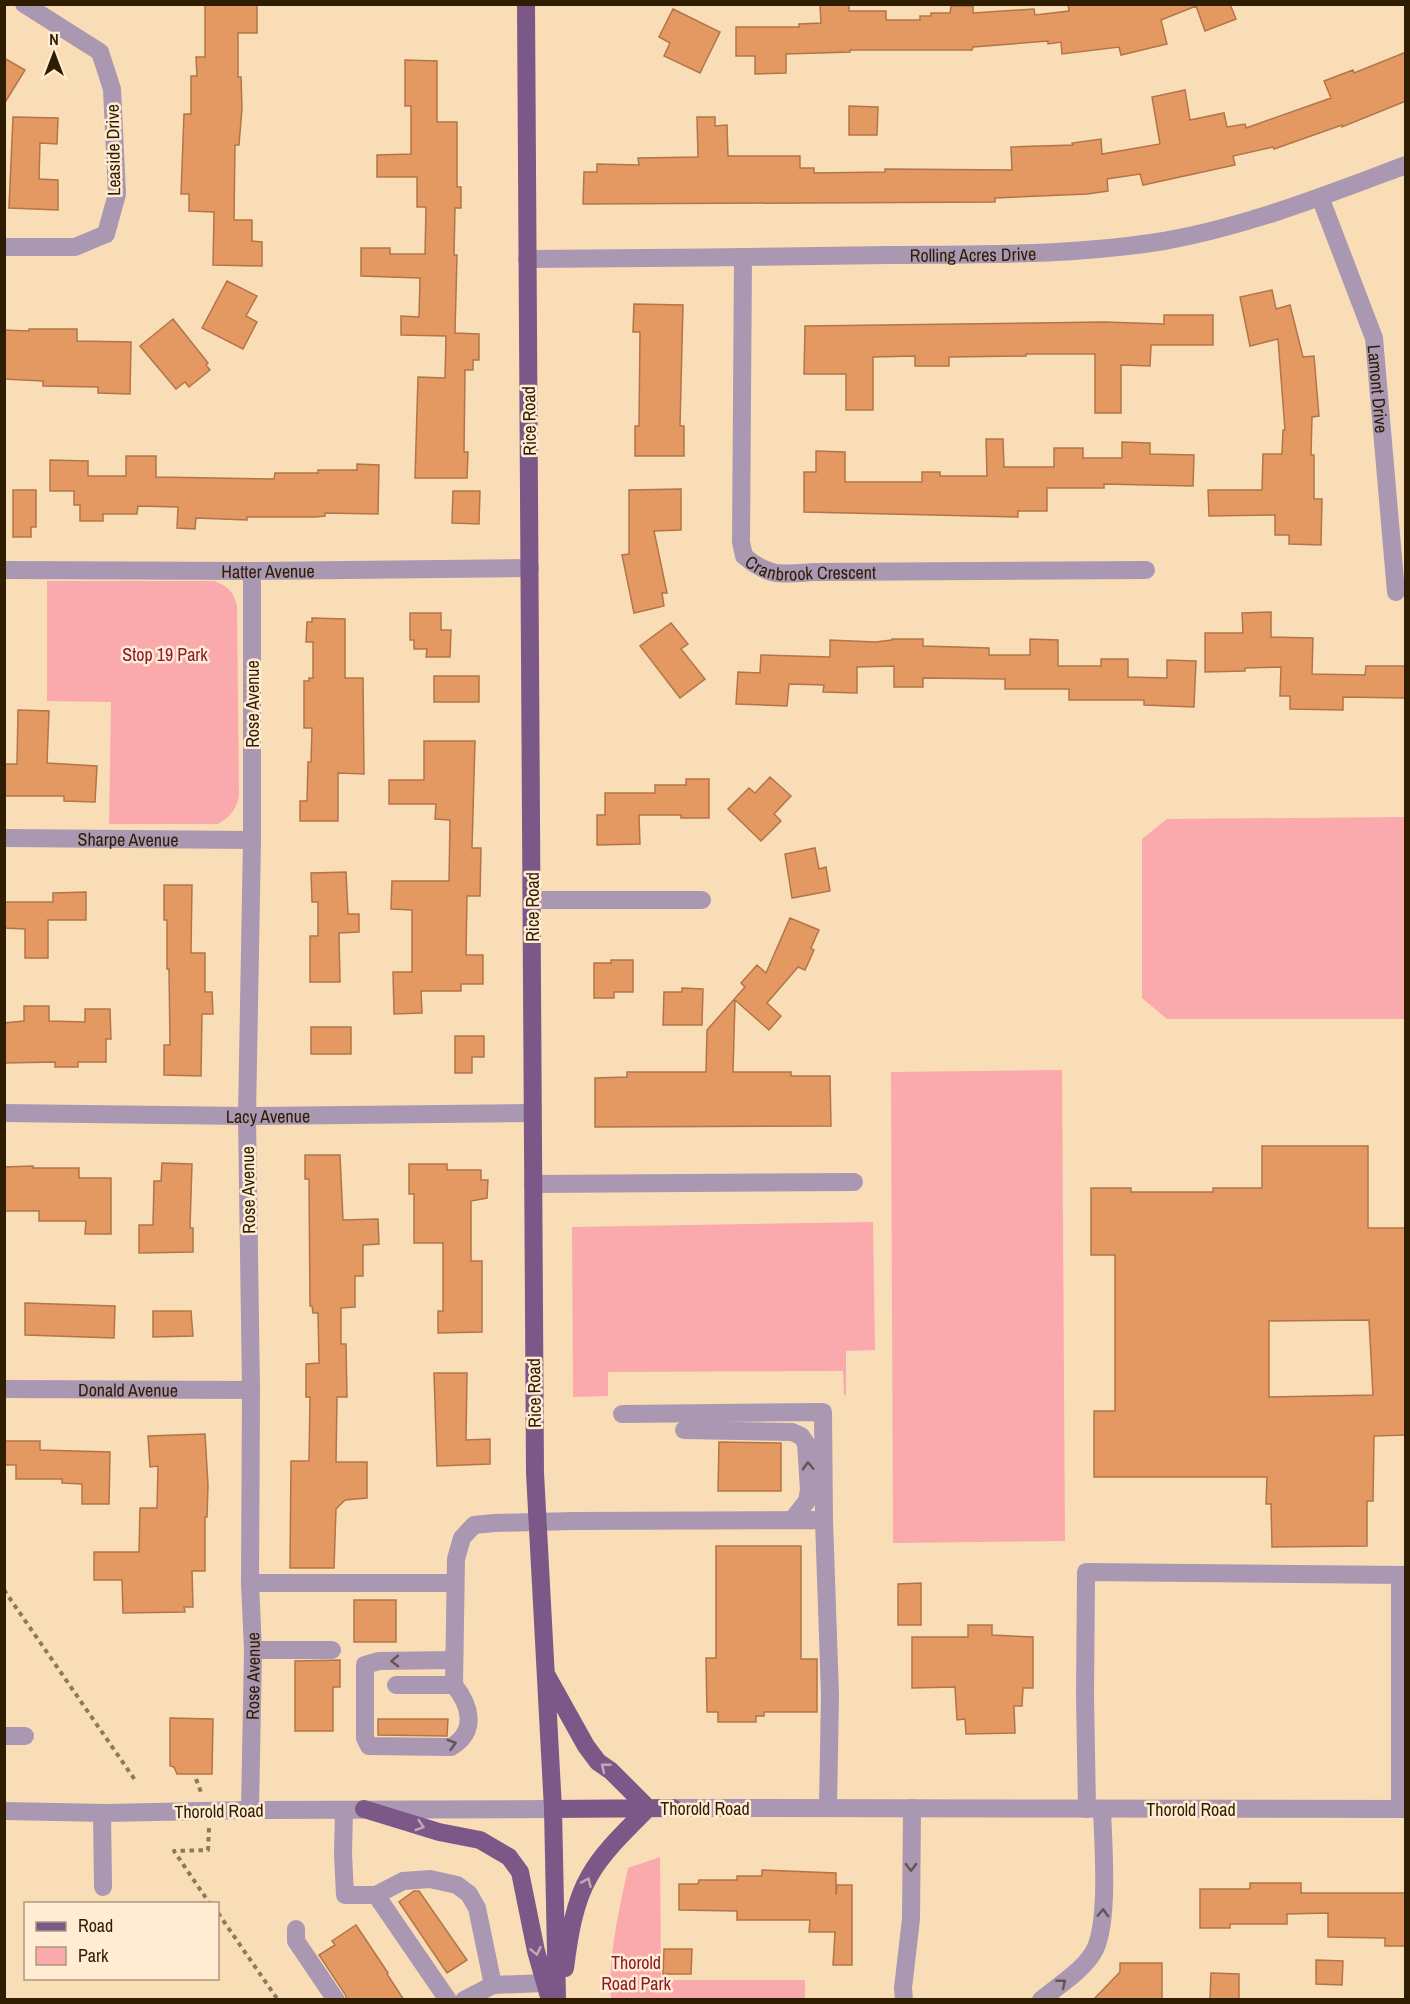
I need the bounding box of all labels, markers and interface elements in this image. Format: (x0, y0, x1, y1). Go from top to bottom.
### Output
north arrow (24, 24, 84, 84)
text: N (49, 28, 59, 50)
street label: Leaside Drive (100, 104, 126, 196)
street label: Rolling Acres Drive (910, 240, 1037, 267)
street label: Lamont Drive (1362, 344, 1395, 434)
street label: Rice Road (516, 386, 542, 456)
street label: Cranbrook Crescent (740, 549, 876, 586)
street label: Hatter Avenue (221, 558, 315, 584)
park label: Stop 19 Park (122, 642, 208, 667)
street label: Rose Avenue (240, 660, 265, 748)
street label: Sharpe Avenue (77, 826, 179, 852)
street label: Rice Road (520, 872, 545, 942)
street label: Lacy Avenue (226, 1103, 310, 1129)
street label: Rose Avenue (235, 1146, 261, 1234)
street label: Rice Road (521, 1358, 547, 1428)
street label: Donald Avenue (78, 1377, 178, 1402)
one-way arrow (802, 1461, 814, 1470)
street label: Rose Avenue (239, 1632, 266, 1720)
one-way arrow (391, 1654, 400, 1667)
one-way arrow (446, 1739, 456, 1751)
one-way arrow (601, 1764, 612, 1775)
street label: Thorold Road (660, 1796, 750, 1821)
street label: Thorold Road (1146, 1797, 1236, 1822)
street label: Thorold Road (174, 1798, 264, 1824)
one-way arrow (414, 1819, 424, 1831)
one-way arrow (905, 1862, 917, 1871)
one-way arrow (580, 1877, 592, 1888)
legend (24, 1902, 219, 1980)
one-way arrow (1096, 1908, 1109, 1917)
text: Road (78, 1913, 113, 1938)
text: Park (78, 1943, 109, 1968)
one-way arrow (529, 1946, 542, 1956)
park label: Thorold Road Park (601, 1950, 671, 1996)
one-way arrow (1055, 1979, 1066, 1990)

